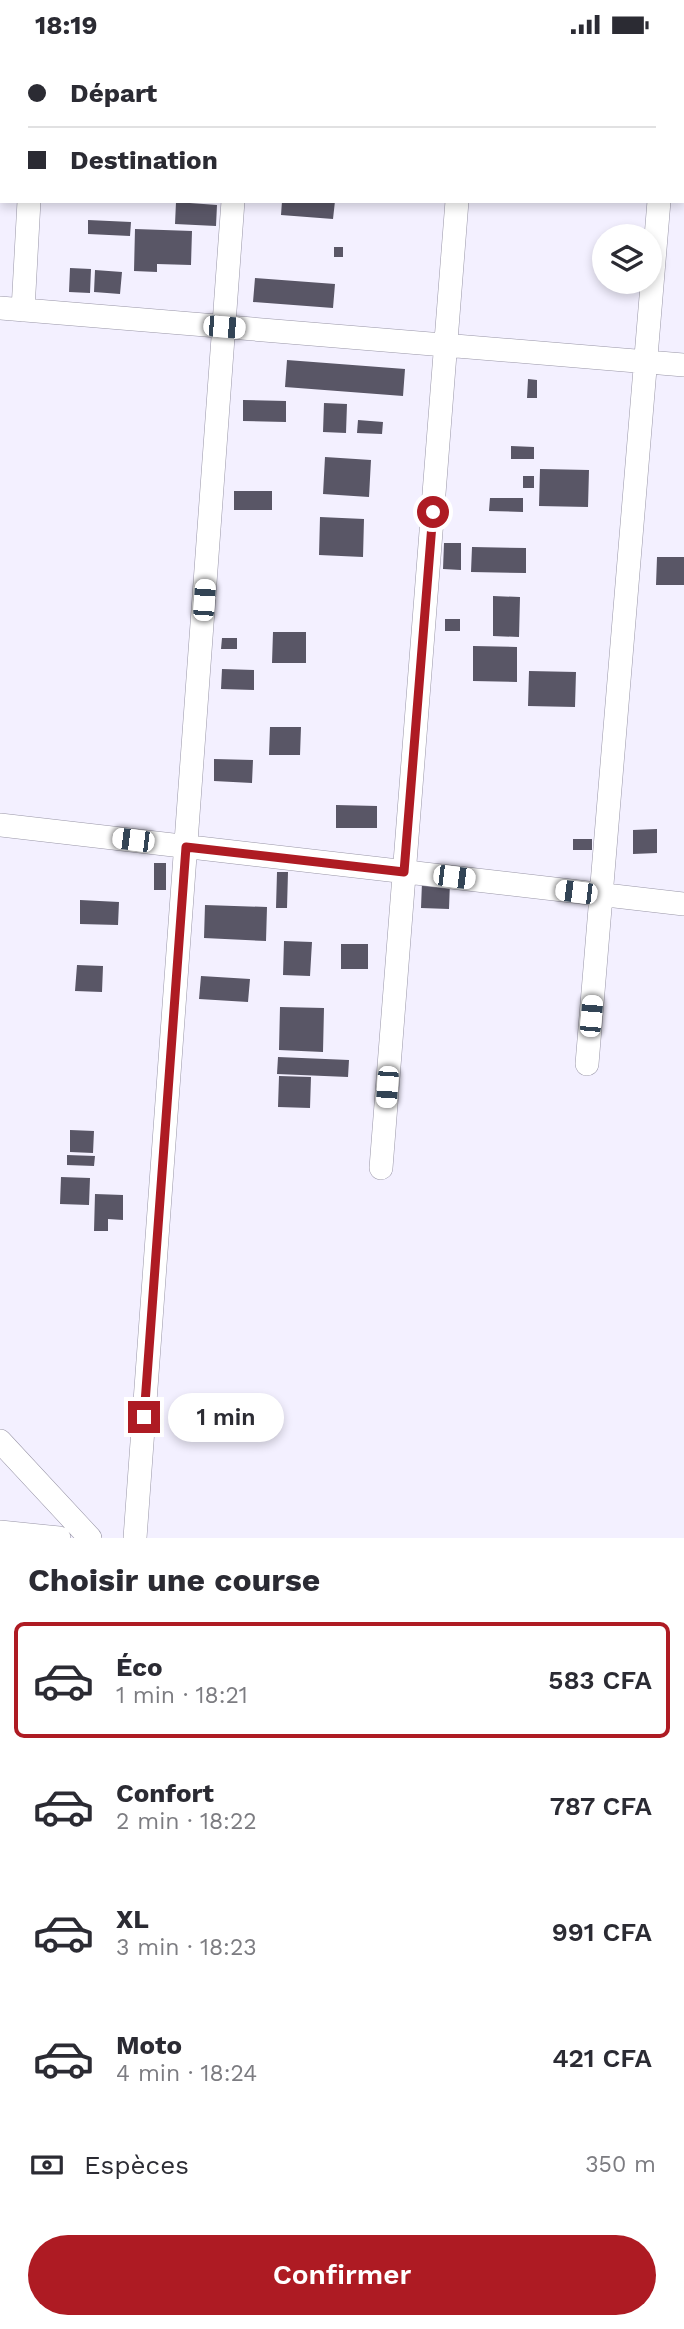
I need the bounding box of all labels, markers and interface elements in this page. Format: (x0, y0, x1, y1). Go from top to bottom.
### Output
text: 18:19 (35, 10, 98, 40)
text: Départ (70, 78, 157, 108)
text: Destination (70, 145, 218, 175)
map controls (592, 224, 662, 294)
button: layers (592, 224, 662, 294)
car (203, 315, 246, 339)
route start (417, 496, 449, 528)
car (193, 578, 216, 622)
car (111, 827, 156, 853)
car (432, 864, 477, 890)
car (554, 879, 599, 905)
car (579, 994, 604, 1038)
car (376, 1065, 399, 1109)
callout: 1 min (168, 1393, 284, 1441)
route end (128, 1401, 160, 1433)
text: 1 min (196, 1404, 256, 1431)
text: Choisir une course (28, 1561, 320, 1599)
icon: car (32, 1649, 95, 1712)
text: Éco (116, 1652, 163, 1682)
text: 583 CFA (548, 1665, 652, 1695)
text: 1 min · 18:21 (116, 1682, 248, 1709)
icon: car (32, 1775, 95, 1838)
text: Confort (116, 1778, 214, 1808)
text: 787 CFA (550, 1791, 652, 1821)
text: 2 min · 18:22 (116, 1808, 257, 1835)
icon: car (32, 1901, 95, 1964)
text: XL (116, 1904, 149, 1934)
text: 991 CFA (552, 1917, 652, 1947)
text: 3 min · 18:23 (116, 1934, 257, 1961)
icon: car (32, 2027, 95, 2090)
text: Moto (116, 2030, 182, 2060)
text: 421 CFA (552, 2043, 652, 2073)
text: 4 min · 18:24 (116, 2060, 257, 2087)
icon: cash (28, 2146, 66, 2184)
text: Espèces (84, 2150, 189, 2180)
text: 350 m (585, 2151, 656, 2178)
button: Confirmer (28, 2235, 656, 2315)

